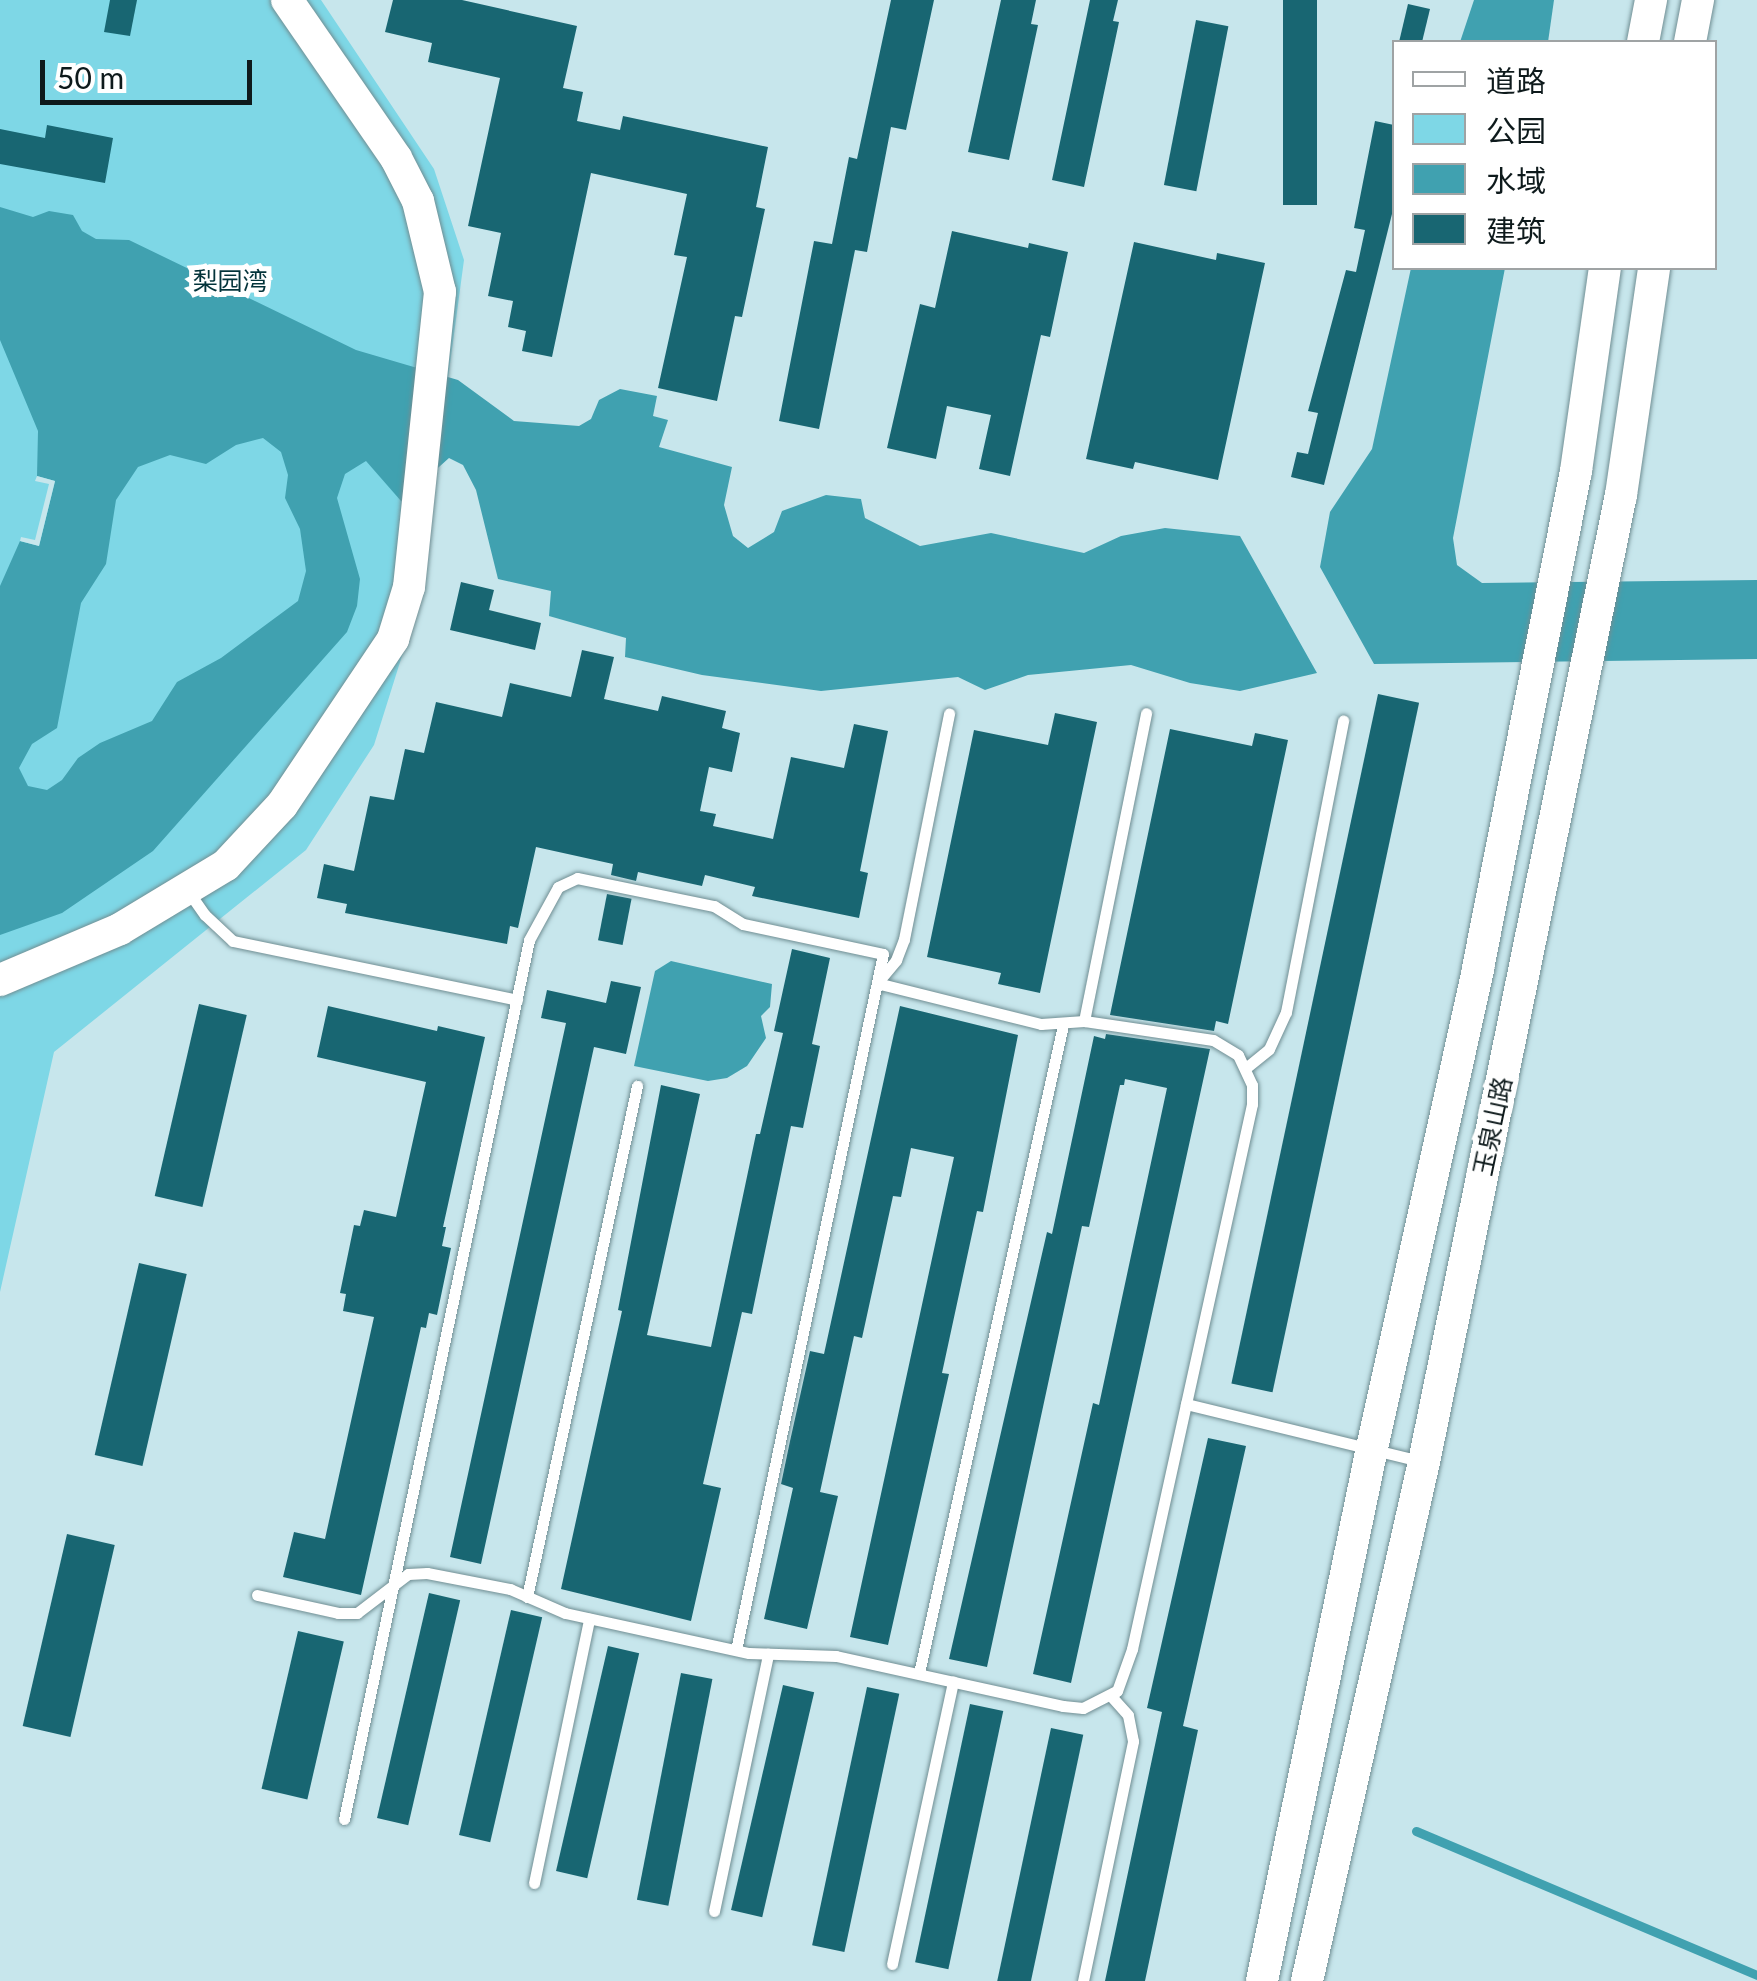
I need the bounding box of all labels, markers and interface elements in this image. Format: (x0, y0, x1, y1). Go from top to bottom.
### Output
scale bar (45, 40, 258, 102)
legend (1392, 40, 1717, 270)
text: 50 m (57, 59, 124, 95)
text: 道路 (1486, 62, 1546, 98)
text: 公园 (1486, 112, 1546, 148)
text: 水域 (1486, 162, 1546, 198)
text: 建筑 (1486, 212, 1546, 248)
park label: 梨园湾 (193, 265, 267, 295)
street label: 玉泉山路 (1467, 1074, 1517, 1178)

